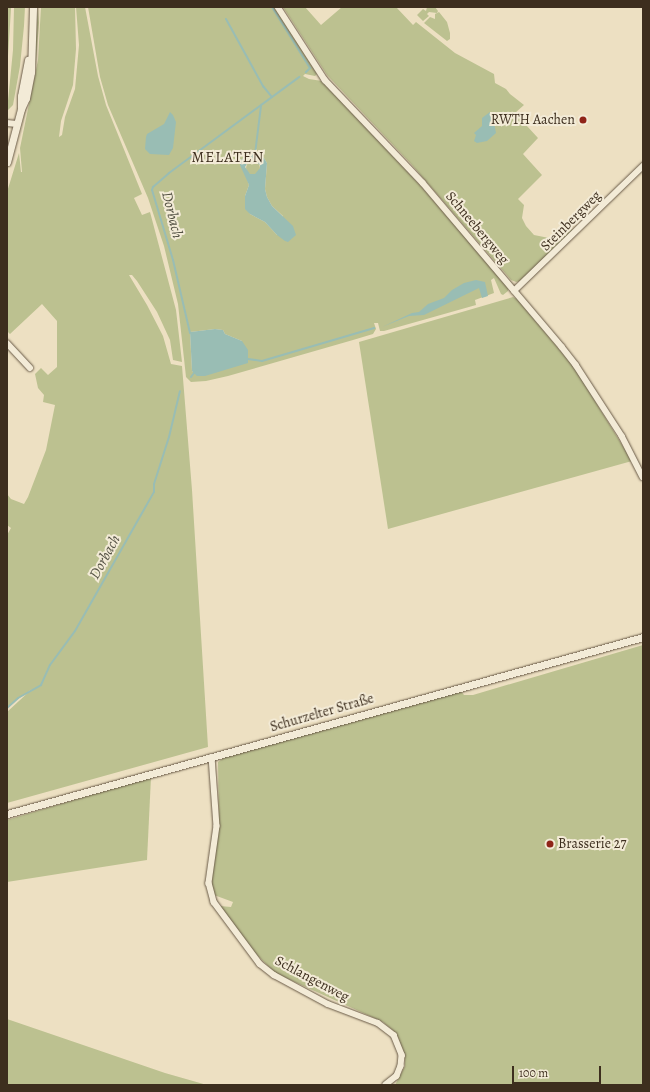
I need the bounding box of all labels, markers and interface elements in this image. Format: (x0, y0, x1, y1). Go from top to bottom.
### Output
place label: RWTH Aachen (491, 112, 575, 128)
marker: RWTH Aachen (578, 115, 588, 125)
district label: MELATEN (192, 149, 264, 167)
street label: Steinbergweg (537, 187, 605, 255)
street label: Schneebergweg (442, 188, 512, 268)
water label: Dorbach (158, 190, 186, 240)
water label: Dorbach (86, 532, 124, 582)
street label: Schurzelter Straße (268, 690, 376, 736)
place label: Brasserie 27 (558, 836, 626, 852)
marker: Brasserie 27 (545, 839, 555, 849)
street label: Schlangenweg (272, 952, 352, 1006)
scale bar (514, 1058, 603, 1084)
text: 100 m (519, 1065, 548, 1081)

